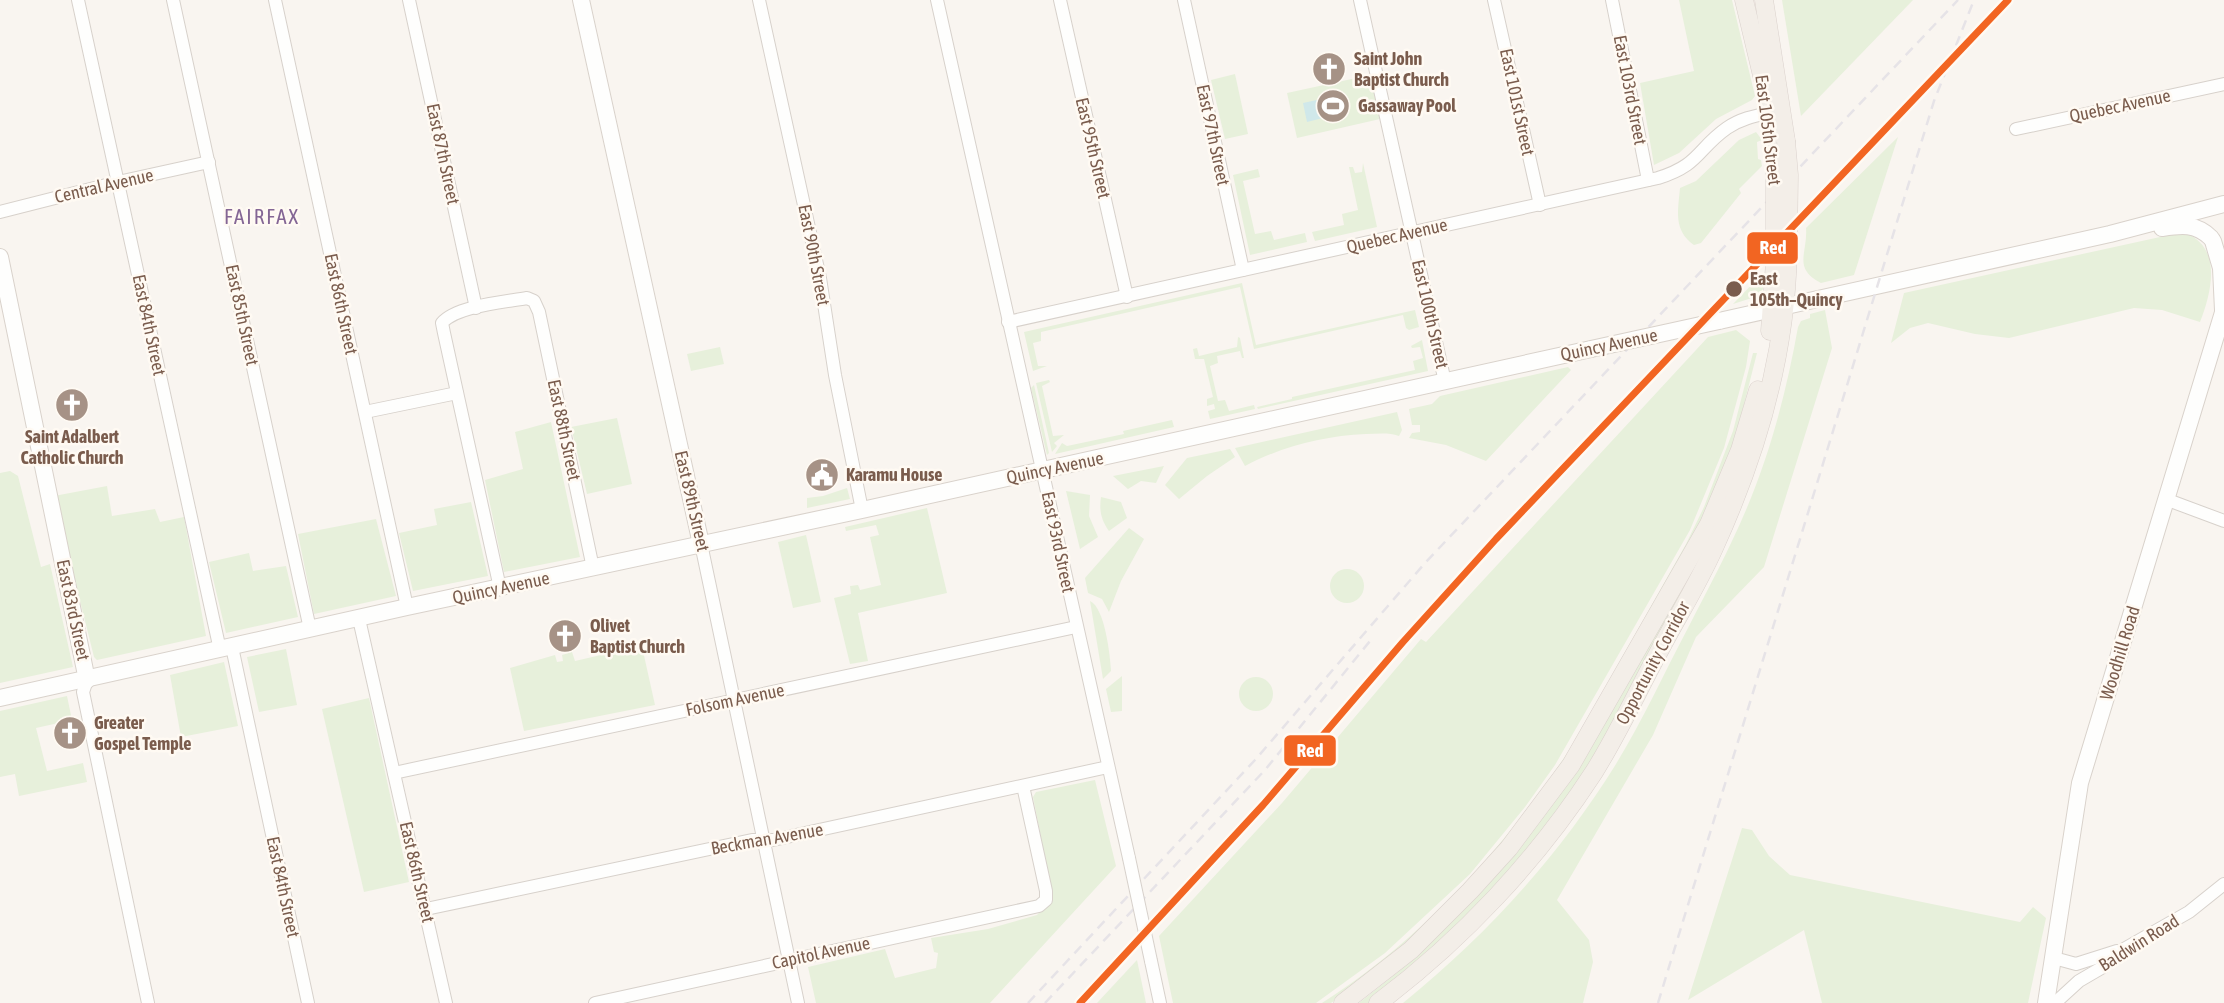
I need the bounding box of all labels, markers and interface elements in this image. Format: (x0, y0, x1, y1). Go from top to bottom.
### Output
street label: East 103rd Street (1610, 33, 1651, 147)
street label: East 101st Street (1496, 46, 1539, 157)
place label: Saint John Baptist Church (1354, 48, 1449, 90)
church icon: Saint John Baptist Church (1310, 50, 1348, 88)
street label: East 105th Street (1751, 73, 1786, 186)
street label: East 97th Street (1193, 82, 1234, 187)
street label: Quebec Avenue (2067, 85, 2172, 126)
sports icon: Gassaway Pool (1314, 87, 1352, 125)
street label: East 95th Street (1072, 95, 1115, 200)
place label: Gassaway Pool (1358, 95, 1456, 116)
street label: East 87th Street (423, 101, 464, 206)
street label: Central Avenue (53, 164, 155, 207)
street label: East 90th Street (794, 202, 835, 307)
district label: FAIRFAX (224, 204, 300, 228)
street label: Quebec Avenue (1344, 214, 1449, 257)
line badge: Red (1746, 231, 1799, 265)
text: Red (1759, 236, 1787, 258)
street label: East 86th Street (321, 251, 362, 356)
street label: East 100th Street (1408, 257, 1453, 370)
street label: East 85th Street (222, 262, 263, 367)
place label: East 105th–Quincy (1750, 268, 1843, 310)
street label: East 84th Street (129, 272, 170, 377)
marker: East 105th–Quincy (1724, 279, 1744, 299)
street label: Quincy Avenue (1559, 324, 1659, 365)
street label: East 88th Street (544, 377, 585, 482)
church icon: Saint Adalbert Catholic Church (53, 386, 91, 424)
place label: Saint Adalbert Catholic Church (20, 426, 124, 468)
street label: Quincy Avenue (1005, 447, 1105, 488)
street label: East 89th Street (671, 448, 714, 553)
public building icon: Karamu House (803, 456, 841, 494)
place label: Karamu House (846, 464, 942, 485)
street label: East 93rd Street (1038, 489, 1079, 594)
street label: East 83rd Street (53, 557, 94, 662)
street label: Quincy Avenue (451, 567, 551, 608)
street label: Opportunity Corridor (1611, 597, 1694, 728)
street label: Woodhill Road (2095, 603, 2144, 702)
place label: Olivet Baptist Church (590, 615, 685, 657)
church icon: Olivet Baptist Church (546, 617, 584, 655)
street label: Folsom Avenue (684, 679, 786, 720)
place label: Greater Gospel Temple (94, 712, 192, 754)
church icon: Greater Gospel Temple (51, 714, 89, 752)
line badge: Red (1283, 734, 1337, 767)
text: Red (1296, 739, 1324, 761)
street label: Beckman Avenue (709, 818, 825, 859)
street label: East 86th Street (396, 819, 439, 924)
street label: East 84th Street (263, 834, 304, 939)
street label: Baldwin Road (2095, 910, 2183, 975)
street label: Capitol Avenue (770, 932, 872, 973)

